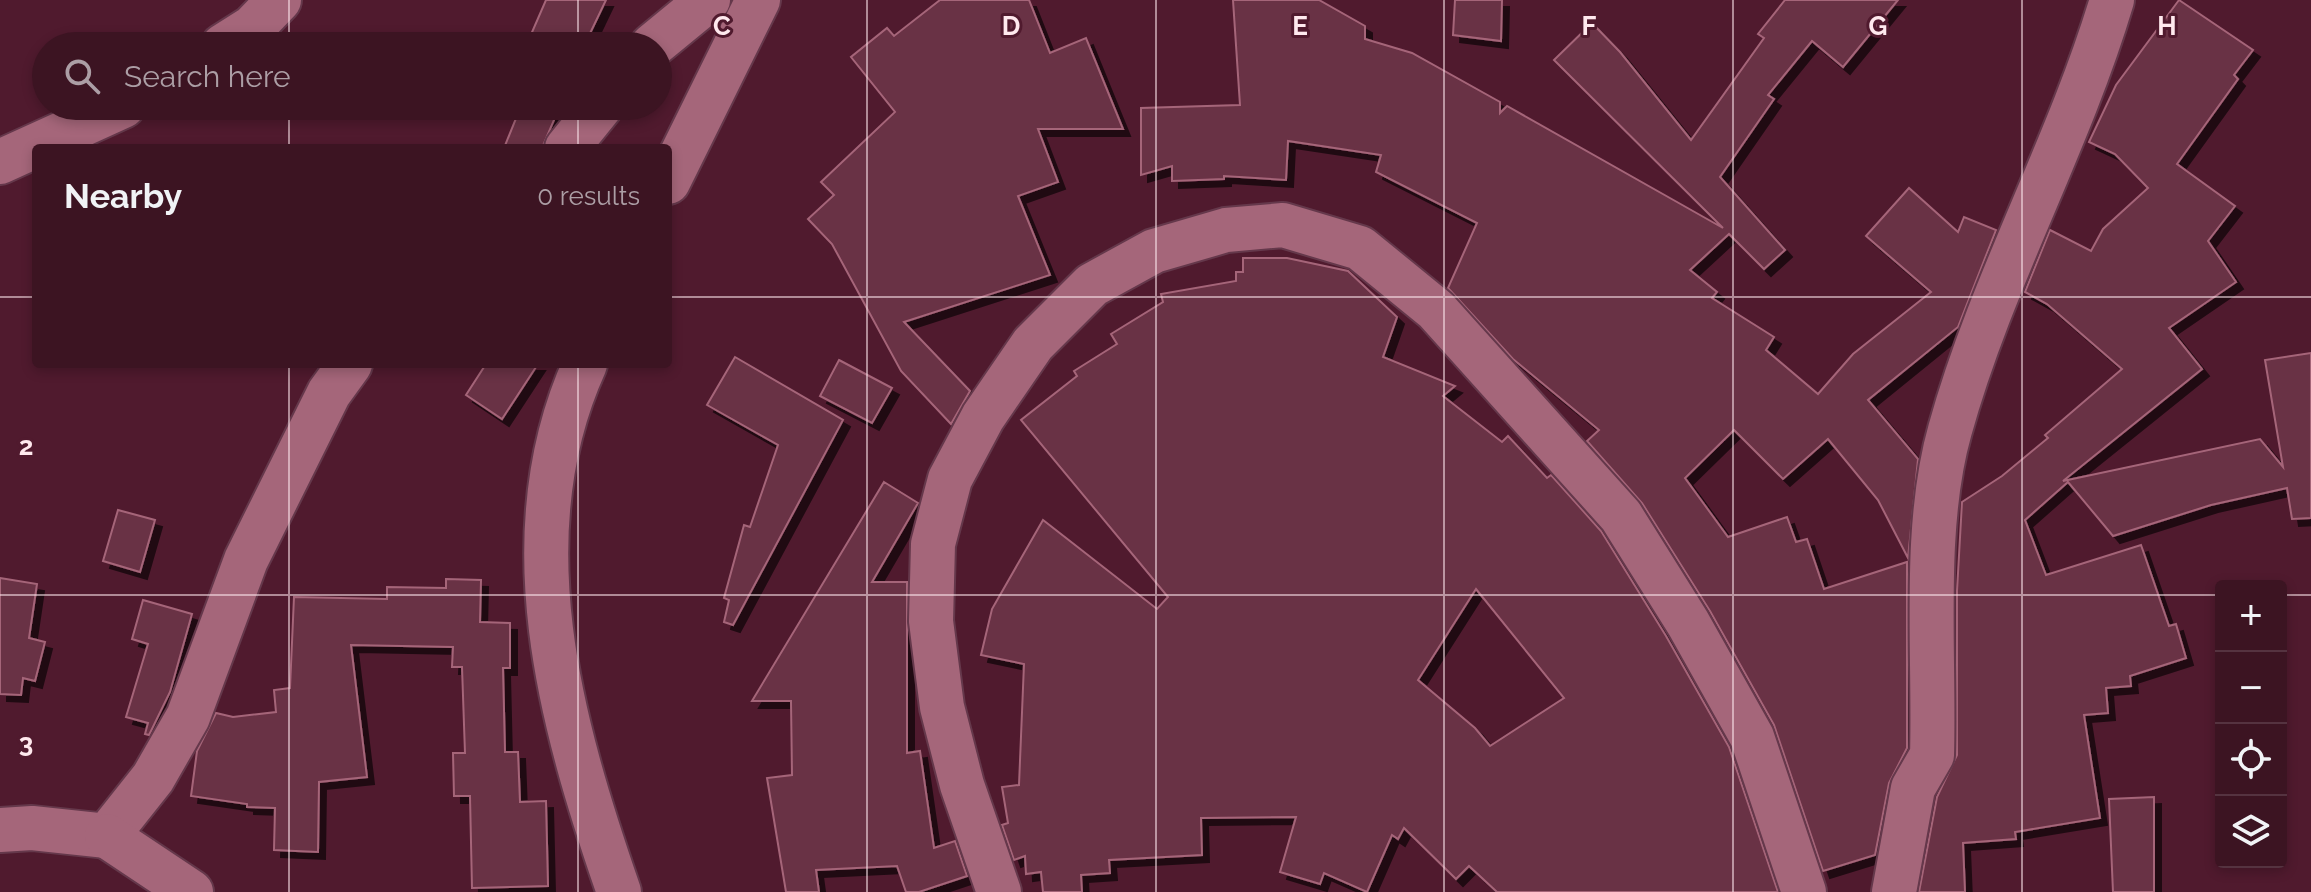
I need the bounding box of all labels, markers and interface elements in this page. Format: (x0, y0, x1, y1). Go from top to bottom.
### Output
text: C (713, 11, 731, 41)
text: D (1002, 11, 1020, 41)
text: E (1292, 11, 1308, 41)
text: F (1582, 11, 1597, 41)
text: G (1869, 11, 1887, 41)
text: H (2157, 11, 2177, 41)
search box (32, 32, 672, 120)
icon: search (60, 54, 104, 98)
text: Search here (124, 59, 291, 94)
text: Nearby (64, 176, 182, 216)
text: 0 results (537, 181, 640, 211)
text: 2 (19, 431, 33, 461)
map controls (2215, 580, 2287, 868)
button: + (2215, 580, 2287, 652)
button: − (2215, 652, 2287, 724)
button: locate (2215, 724, 2287, 796)
text: 3 (19, 728, 33, 758)
button: layers (2215, 796, 2287, 868)

